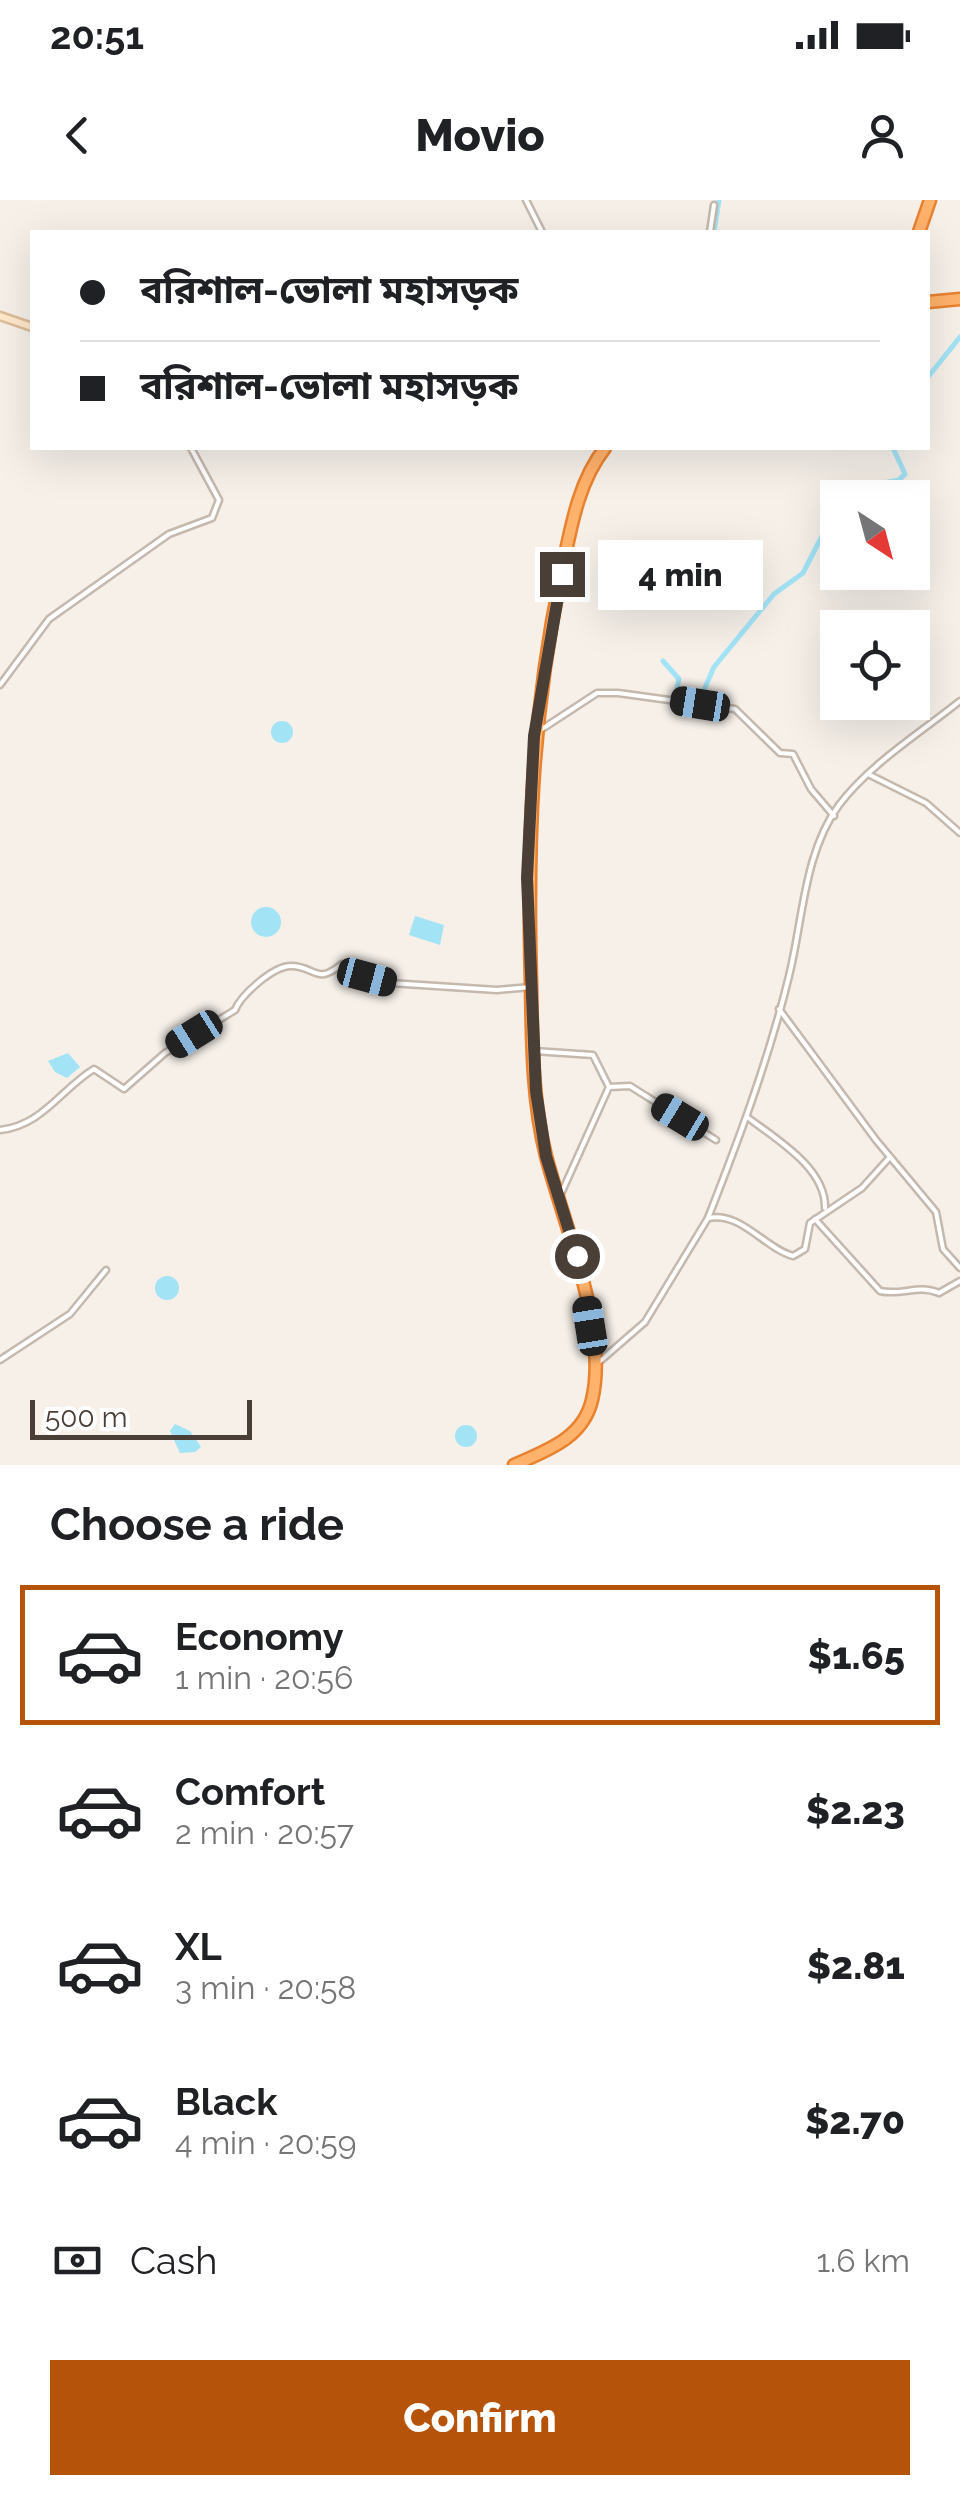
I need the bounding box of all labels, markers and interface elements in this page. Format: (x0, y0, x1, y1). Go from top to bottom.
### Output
text: 20:51 (50, 13, 144, 58)
icon: back (50, 108, 105, 163)
icon: person (855, 108, 910, 163)
text: Movio (415, 109, 545, 162)
text: বরিশাল-ভোলা মহাসড়ক (140, 267, 518, 312)
text: বরিশাল-ভোলা মহাসড়ক (140, 363, 518, 408)
north arrow (820, 480, 930, 590)
map controls (820, 480, 930, 720)
callout: 4 min (597, 539, 762, 609)
route end (540, 552, 585, 597)
text: 4 min (638, 556, 723, 593)
button: locate (820, 610, 930, 720)
car (668, 684, 732, 724)
car (334, 955, 400, 999)
car (161, 1005, 227, 1063)
car (647, 1089, 713, 1145)
route start (555, 1234, 600, 1279)
car (570, 1294, 610, 1358)
scale bar (30, 1395, 252, 1440)
text: 500 m (45, 1401, 127, 1434)
text: Choose a ride (50, 1498, 344, 1551)
icon: car (55, 1610, 145, 1700)
text: Economy (175, 1614, 344, 1659)
text: $1.65 (808, 1633, 905, 1678)
text: 1 min · 20:56 (175, 1659, 353, 1696)
icon: car (55, 1765, 145, 1855)
text: Comfort (175, 1769, 325, 1814)
text: $2.23 (806, 1788, 905, 1833)
text: 2 min · 20:57 (175, 1814, 354, 1851)
icon: car (55, 1920, 145, 2010)
text: XL (175, 1924, 222, 1969)
text: $2.81 (807, 1943, 905, 1988)
text: 3 min · 20:58 (175, 1969, 356, 2006)
icon: car (55, 2075, 145, 2165)
text: Black (175, 2079, 277, 2124)
text: $2.70 (805, 2098, 905, 2143)
text: 4 min · 20:59 (175, 2124, 357, 2161)
icon: cash (50, 2233, 105, 2288)
text: Cash (130, 2238, 217, 2283)
text: 1.6 km (816, 2242, 910, 2279)
button: Confirm (50, 2360, 910, 2475)

